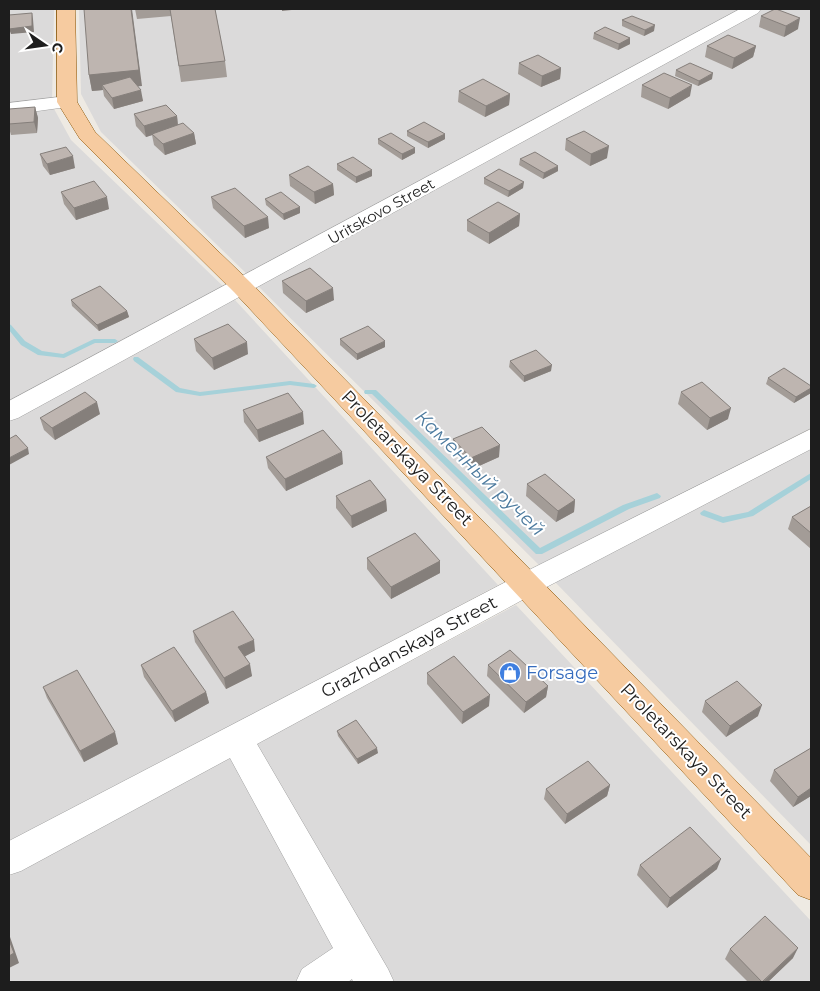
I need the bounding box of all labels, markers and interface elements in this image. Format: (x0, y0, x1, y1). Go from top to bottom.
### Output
north arrow (20, 20, 70, 70)
text: С (48, 41, 68, 55)
street label: Uritskovo Street (324, 174, 438, 248)
street label: Proletarskaya Street (337, 386, 477, 530)
water label: Каменный ручей (411, 405, 549, 541)
street label: Grazhdanskaya Street (317, 591, 501, 703)
shop icon: Forsage (498, 661, 522, 685)
place label: Forsage (526, 662, 598, 684)
street label: Proletarskaya Street (616, 679, 756, 823)

